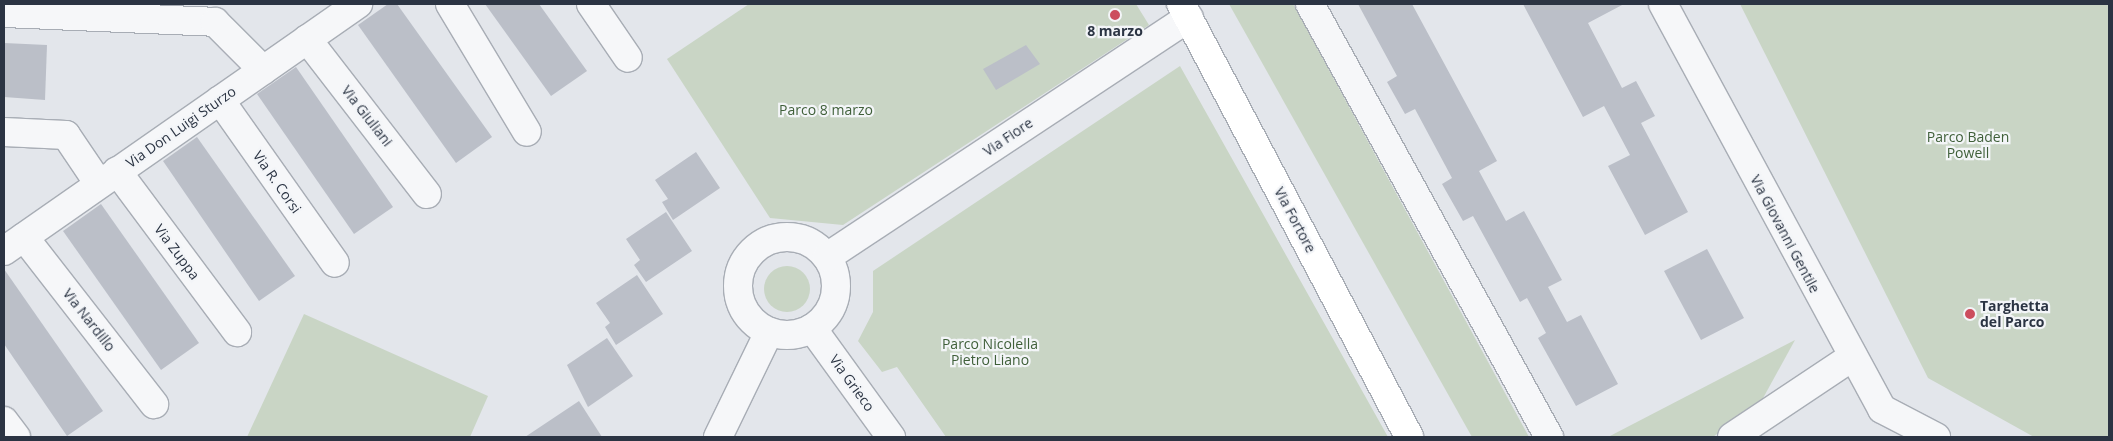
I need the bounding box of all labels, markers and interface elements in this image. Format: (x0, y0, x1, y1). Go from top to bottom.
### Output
marker: 8 marzo (1109, 9, 1121, 21)
place label: 8 marzo (1087, 23, 1143, 39)
street label: Via Giuliani (338, 82, 396, 150)
street label: Via Don Luigi Sturzo (123, 83, 239, 171)
park label: Parco 8 marzo (779, 102, 873, 118)
street label: Via Fiore (980, 114, 1036, 160)
park label: Parco Baden Powell (1927, 129, 2009, 162)
street label: Via R. Corsi (249, 148, 305, 216)
street label: Via Giovanni Gentile (1747, 172, 1823, 296)
street label: Via Fortore (1271, 184, 1319, 256)
street label: Via Zuppa (151, 221, 203, 283)
street label: Via Nardillo (59, 285, 119, 355)
place label: Targhetta del Parco (1980, 298, 2049, 331)
marker: Targhetta del Parco (1964, 308, 1976, 320)
park label: Parco Nicolella Pietro Liano (942, 336, 1038, 368)
street label: Via Grieco (826, 351, 878, 415)

